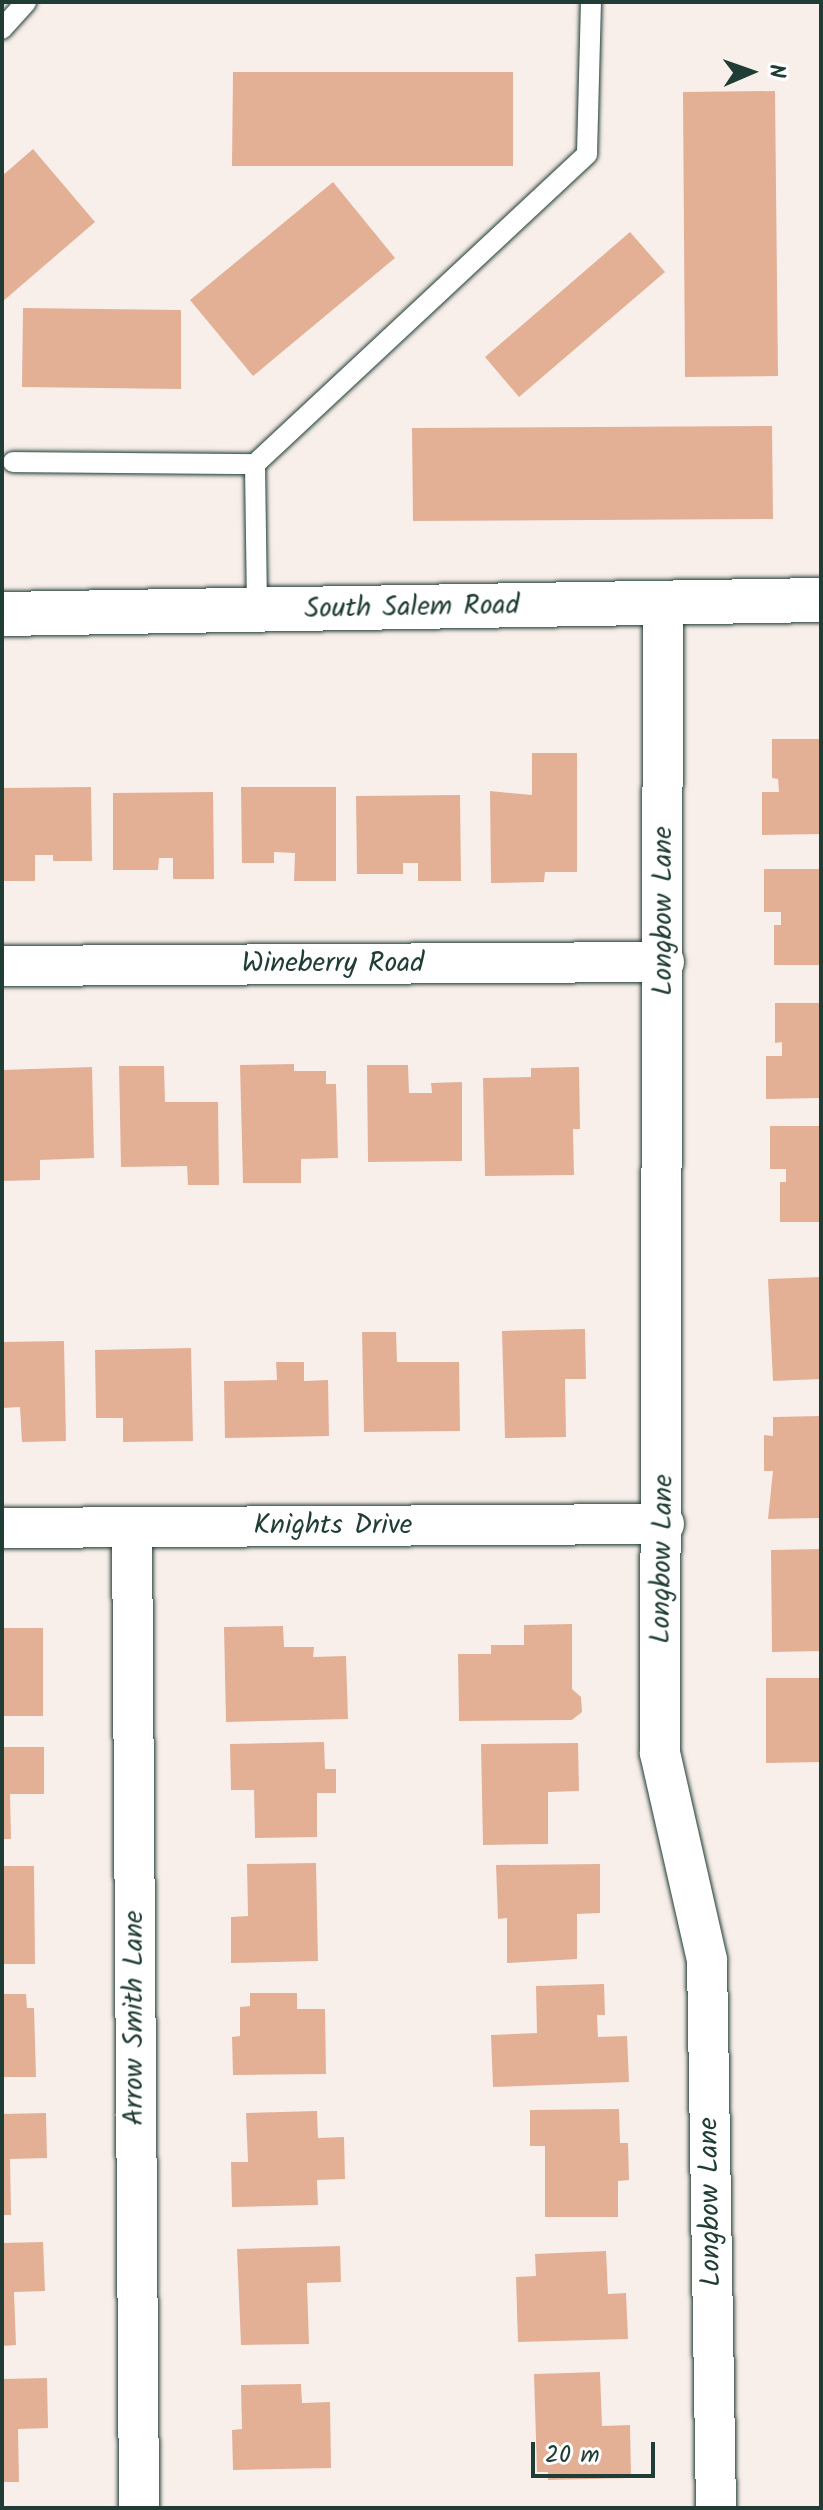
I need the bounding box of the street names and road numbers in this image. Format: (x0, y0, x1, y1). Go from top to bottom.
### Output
street label: South Salem Road (304, 589, 520, 627)
street label: Longbow Lane (647, 826, 681, 996)
street label: Wineberry Road (242, 947, 424, 981)
street label: Longbow Lane (645, 1474, 681, 1644)
street label: Knights Drive (254, 1509, 412, 1543)
street label: Arrow Smith Lane (118, 1910, 152, 2126)
street label: Longbow Lane (693, 2117, 729, 2287)

